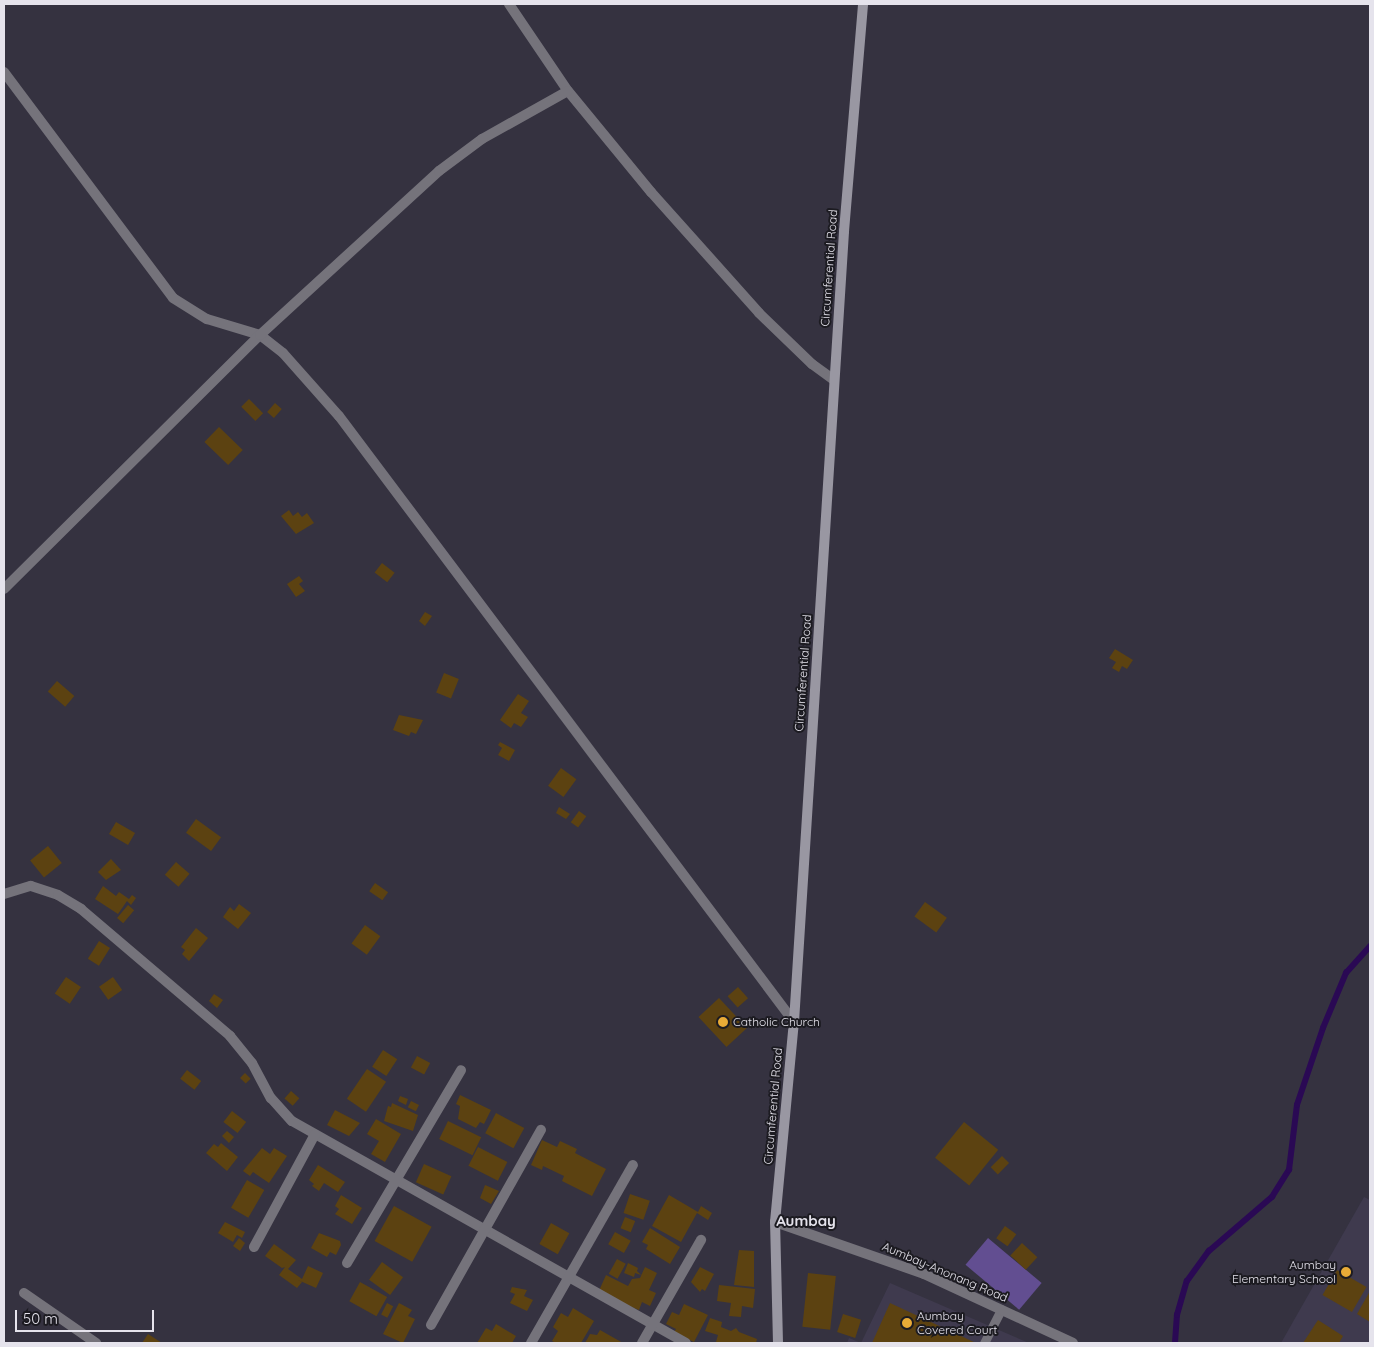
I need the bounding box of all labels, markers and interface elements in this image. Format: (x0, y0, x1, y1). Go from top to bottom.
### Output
street label: Circumferential Road (818, 209, 840, 327)
street label: Circumferential Road (792, 614, 814, 732)
place label: Catholic Church (733, 1015, 820, 1029)
marker: Catholic Church (717, 1016, 729, 1028)
street label: Circumferential Road (761, 1047, 785, 1165)
district label: Aumbay (776, 1212, 836, 1230)
street label: Aumbay-Anonang Road (880, 1239, 1010, 1305)
place label: Aumbay Elementary School (1232, 1258, 1336, 1286)
marker: Aumbay Elementary School (1340, 1266, 1352, 1278)
scale bar (18, 1300, 156, 1332)
text: 50 m (23, 1309, 58, 1328)
place label: Aumbay Covered Court (917, 1309, 997, 1337)
marker: Aumbay Covered Court (901, 1317, 913, 1329)

